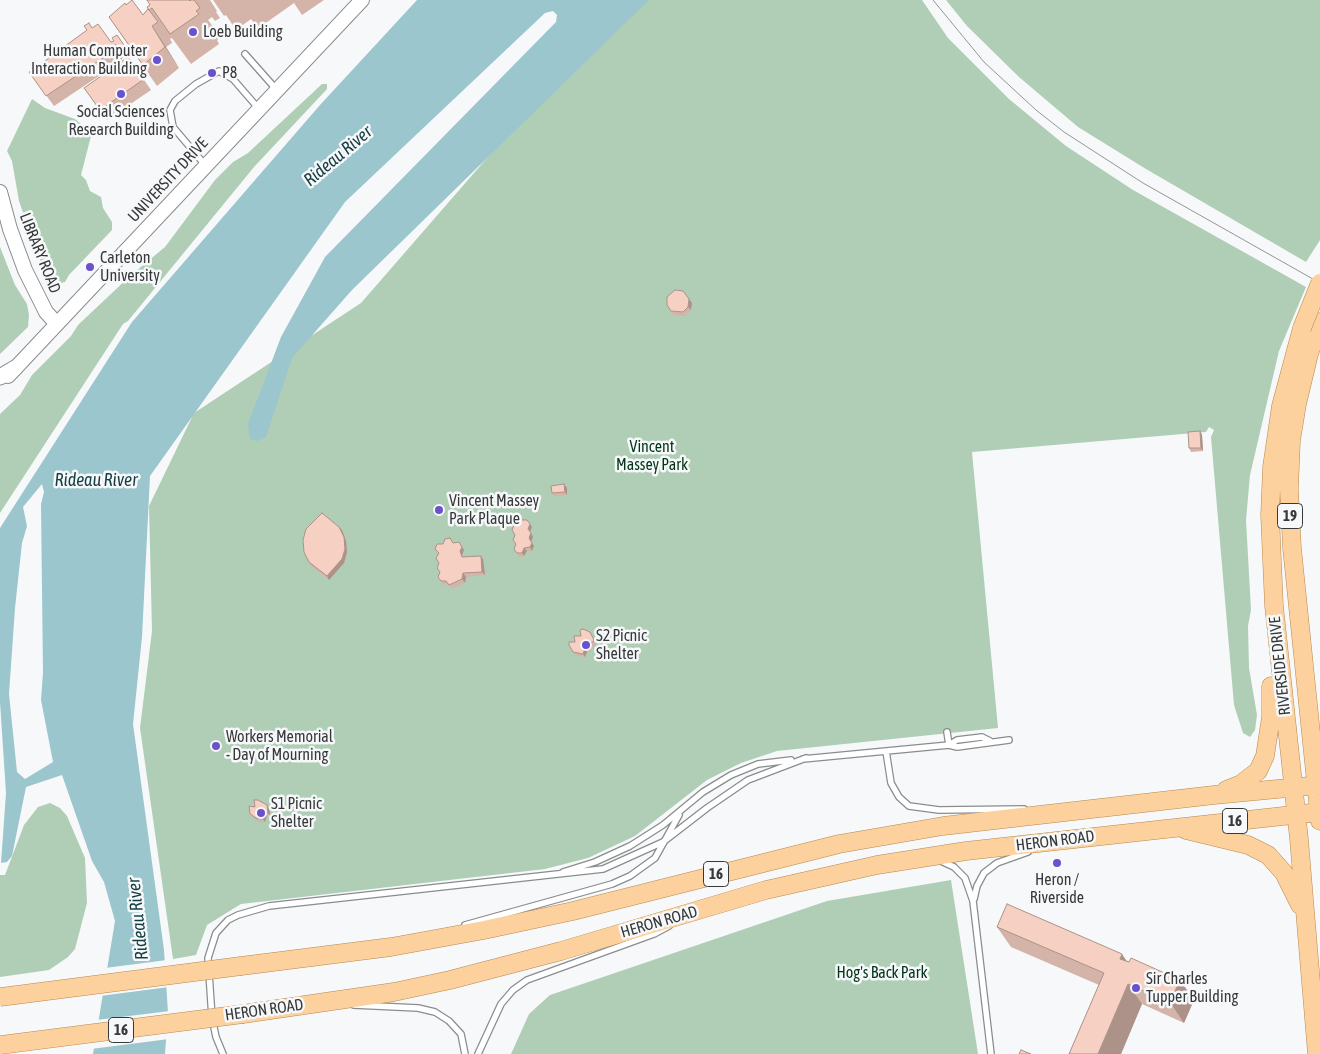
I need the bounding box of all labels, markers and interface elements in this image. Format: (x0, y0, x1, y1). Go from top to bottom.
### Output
place label: Loeb Building (203, 22, 283, 42)
marker: Loeb Building (187, 26, 199, 38)
place label: Human Computer Interaction Building (31, 41, 147, 79)
marker: Human Computer Interaction Building (151, 54, 163, 66)
place label: P8 (222, 63, 237, 83)
marker: P8 (206, 67, 218, 79)
marker: Social Sciences Research Building (115, 88, 127, 100)
place label: Social Sciences Research Building (68, 102, 174, 140)
water label: Rideau River (299, 121, 377, 191)
street label: UNIVERSITY DRIVE (124, 134, 212, 226)
street label: LIBRARY ROAD (15, 210, 65, 296)
place label: Carleton University (100, 248, 160, 286)
marker: Carleton University (84, 261, 96, 273)
park label: Vincent Massey Park (616, 437, 688, 475)
water label: Rideau River (55, 469, 137, 491)
place label: Vincent Massey Park Plaque (449, 491, 539, 529)
marker: Vincent Massey Park Plaque (433, 504, 445, 516)
road number: 19 (1278, 504, 1302, 528)
street label: RIVERSIDE DRIVE (1265, 616, 1295, 716)
place label: S2 Picnic Shelter (596, 626, 647, 664)
marker: S2 Picnic Shelter (580, 639, 592, 651)
place label: Workers Memorial - Day of Mourning (226, 727, 333, 765)
marker: Workers Memorial - Day of Mourning (210, 740, 222, 752)
place label: S1 Picnic Shelter (271, 794, 322, 832)
marker: S1 Picnic Shelter (255, 807, 267, 819)
road number: 16 (1222, 808, 1248, 834)
street label: HERON ROAD (1015, 827, 1095, 855)
marker: Heron / Riverside (1051, 857, 1063, 869)
road number: 16 (704, 862, 728, 886)
place label: Heron / Riverside (1030, 870, 1084, 908)
water label: Rideau River (123, 877, 153, 961)
street label: HERON ROAD (618, 902, 700, 942)
park label: Hog's Back Park (836, 963, 928, 983)
place label: Sir Charles Tupper Building (1146, 969, 1238, 1007)
marker: Sir Charles Tupper Building (1130, 982, 1142, 994)
street label: HERON ROAD (224, 995, 304, 1025)
road number: 16 (108, 1018, 134, 1042)

